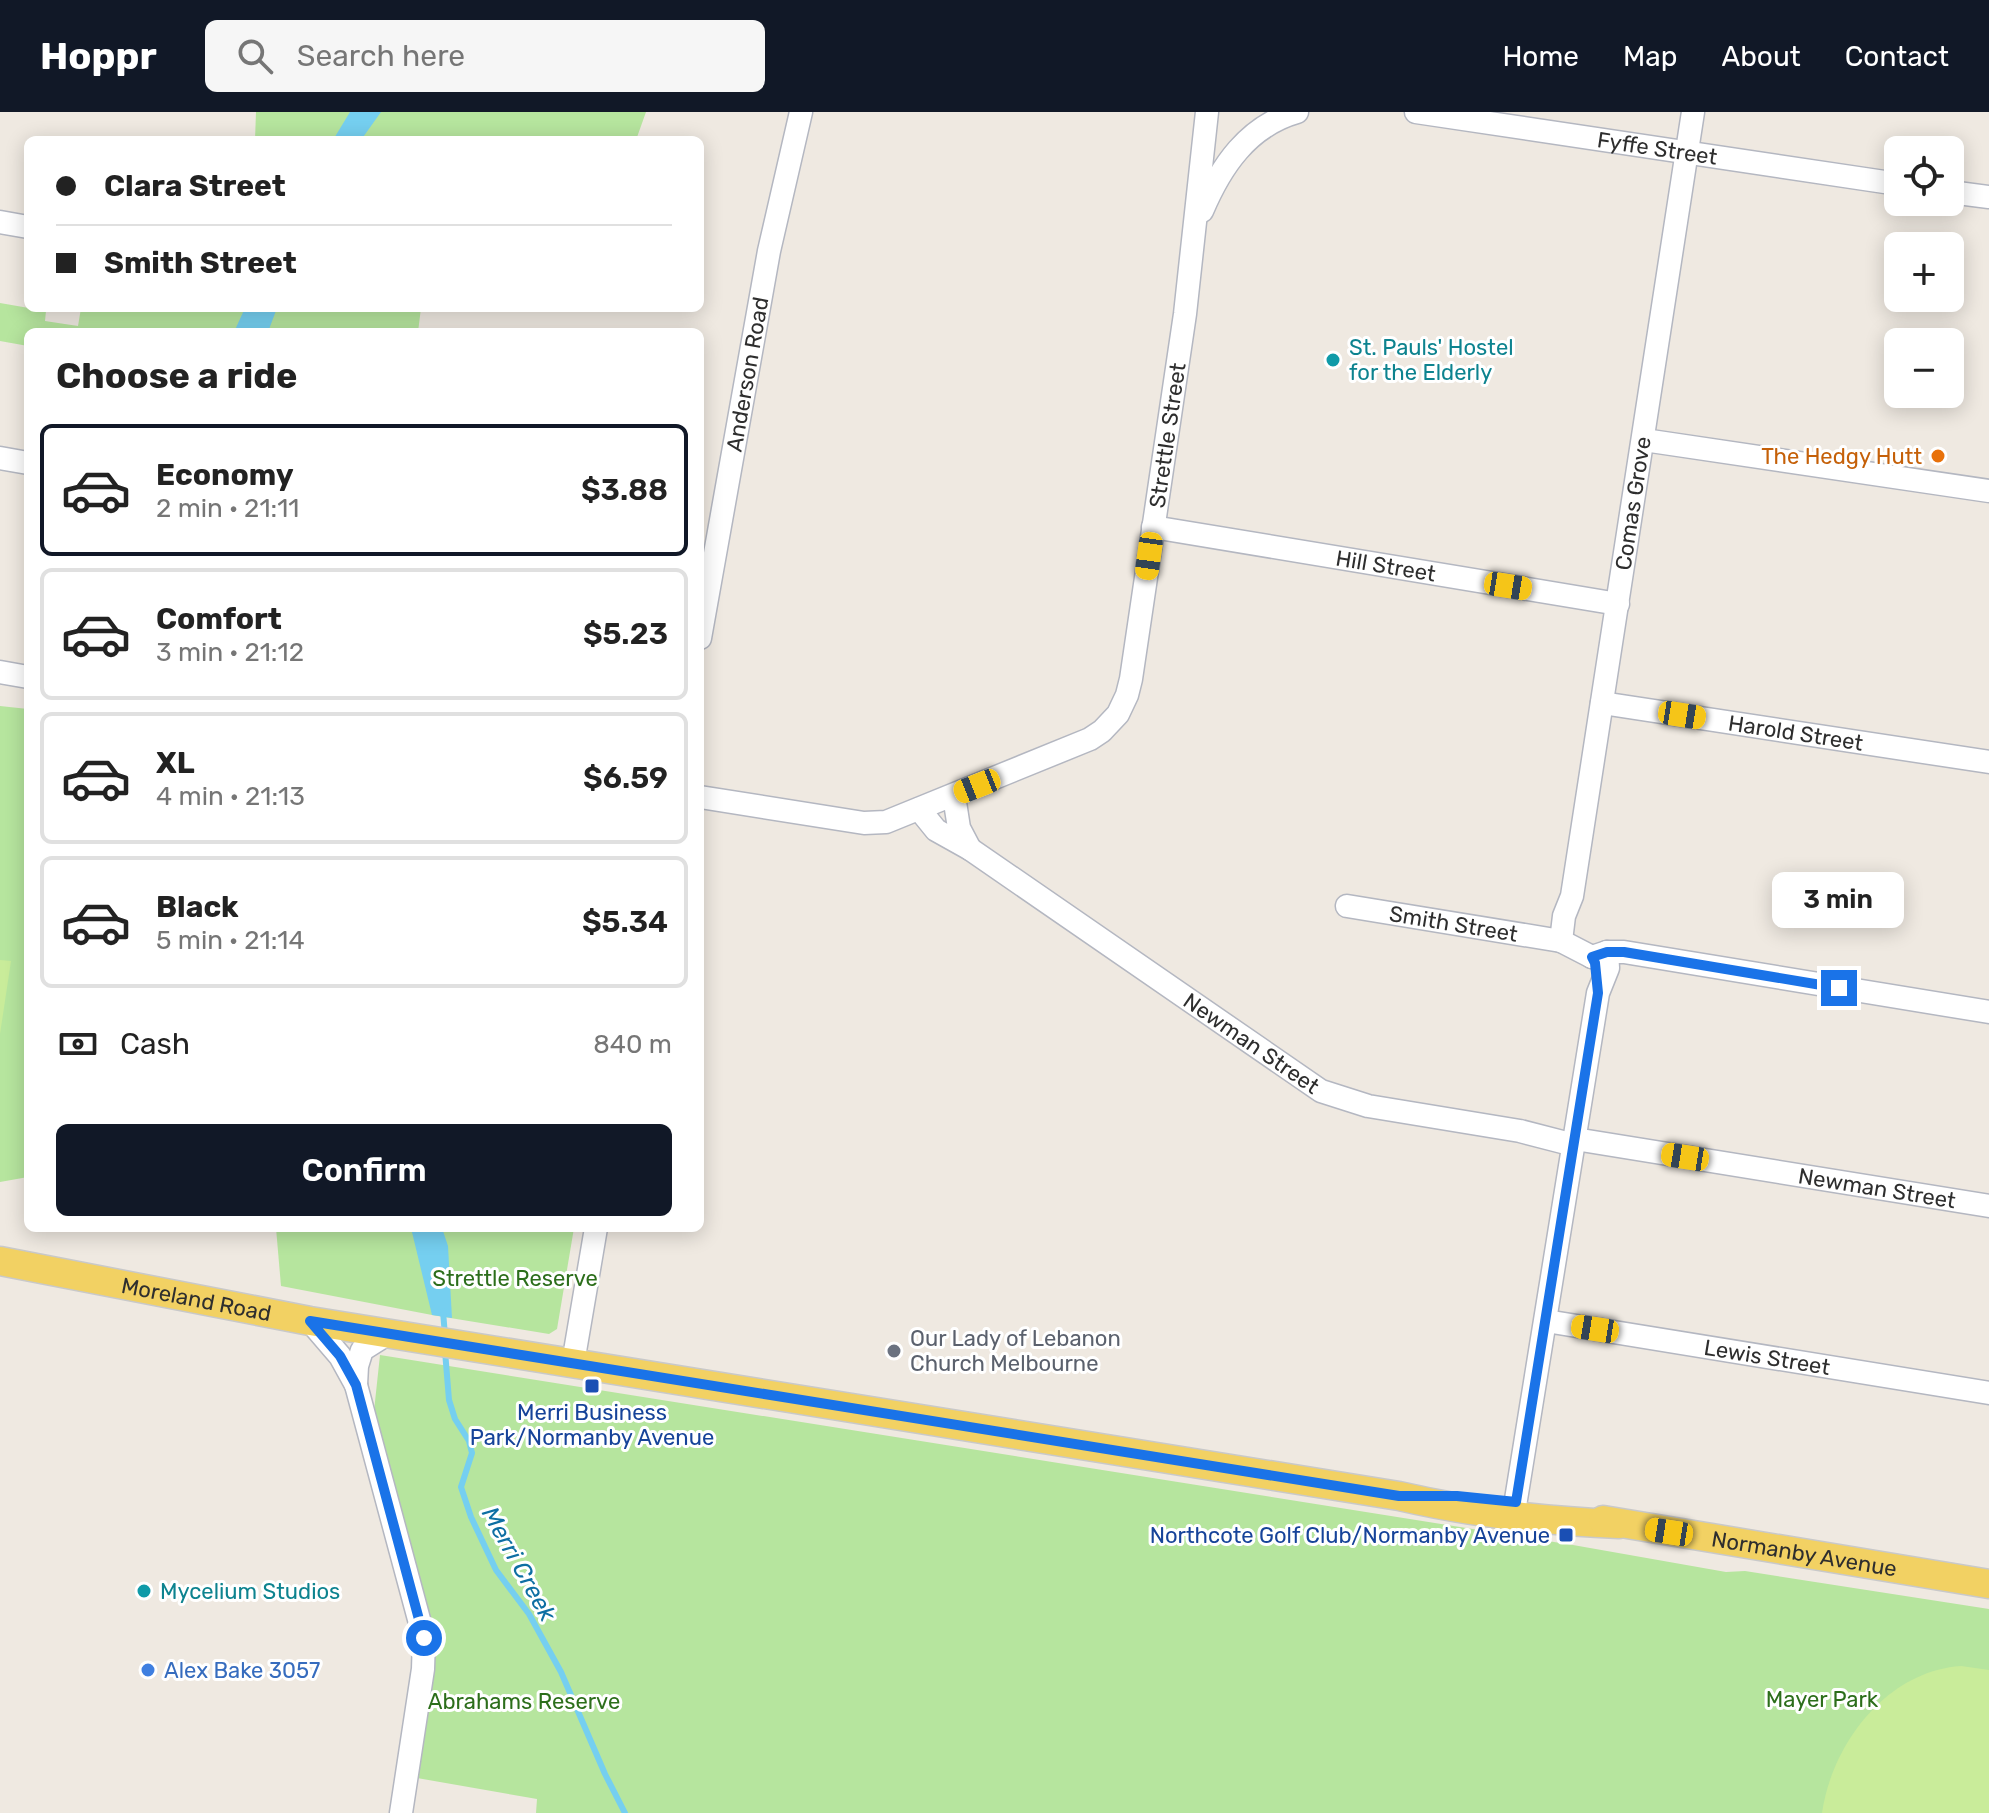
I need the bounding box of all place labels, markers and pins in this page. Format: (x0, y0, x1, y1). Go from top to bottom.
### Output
place label: St. Pauls' Hostel for the Elderly (1349, 334, 1514, 386)
marker: St. Pauls' Hostel for the Elderly (1324, 351, 1342, 369)
place label: The Hedgy Hutt (1761, 443, 1922, 470)
marker: The Hedgy Hutt (1929, 447, 1947, 465)
place label: Our Lady of Lebanon Church Melbourne (910, 1325, 1121, 1377)
marker: Our Lady of Lebanon Church Melbourne (885, 1342, 903, 1360)
marker: Merri Business Park/Normanby Avenue (583, 1377, 601, 1395)
place label: Merri Business Park/Normanby Avenue (470, 1399, 714, 1451)
place label: Northcote Golf Club/Normanby Avenue (1150, 1522, 1550, 1549)
marker: Northcote Golf Club/Normanby Avenue (1557, 1526, 1575, 1544)
place label: Mycelium Studios (160, 1578, 340, 1605)
marker: Mycelium Studios (135, 1582, 153, 1600)
place label: Alex Bake 3057 (164, 1657, 320, 1684)
marker: Alex Bake 3057 (139, 1661, 157, 1679)

